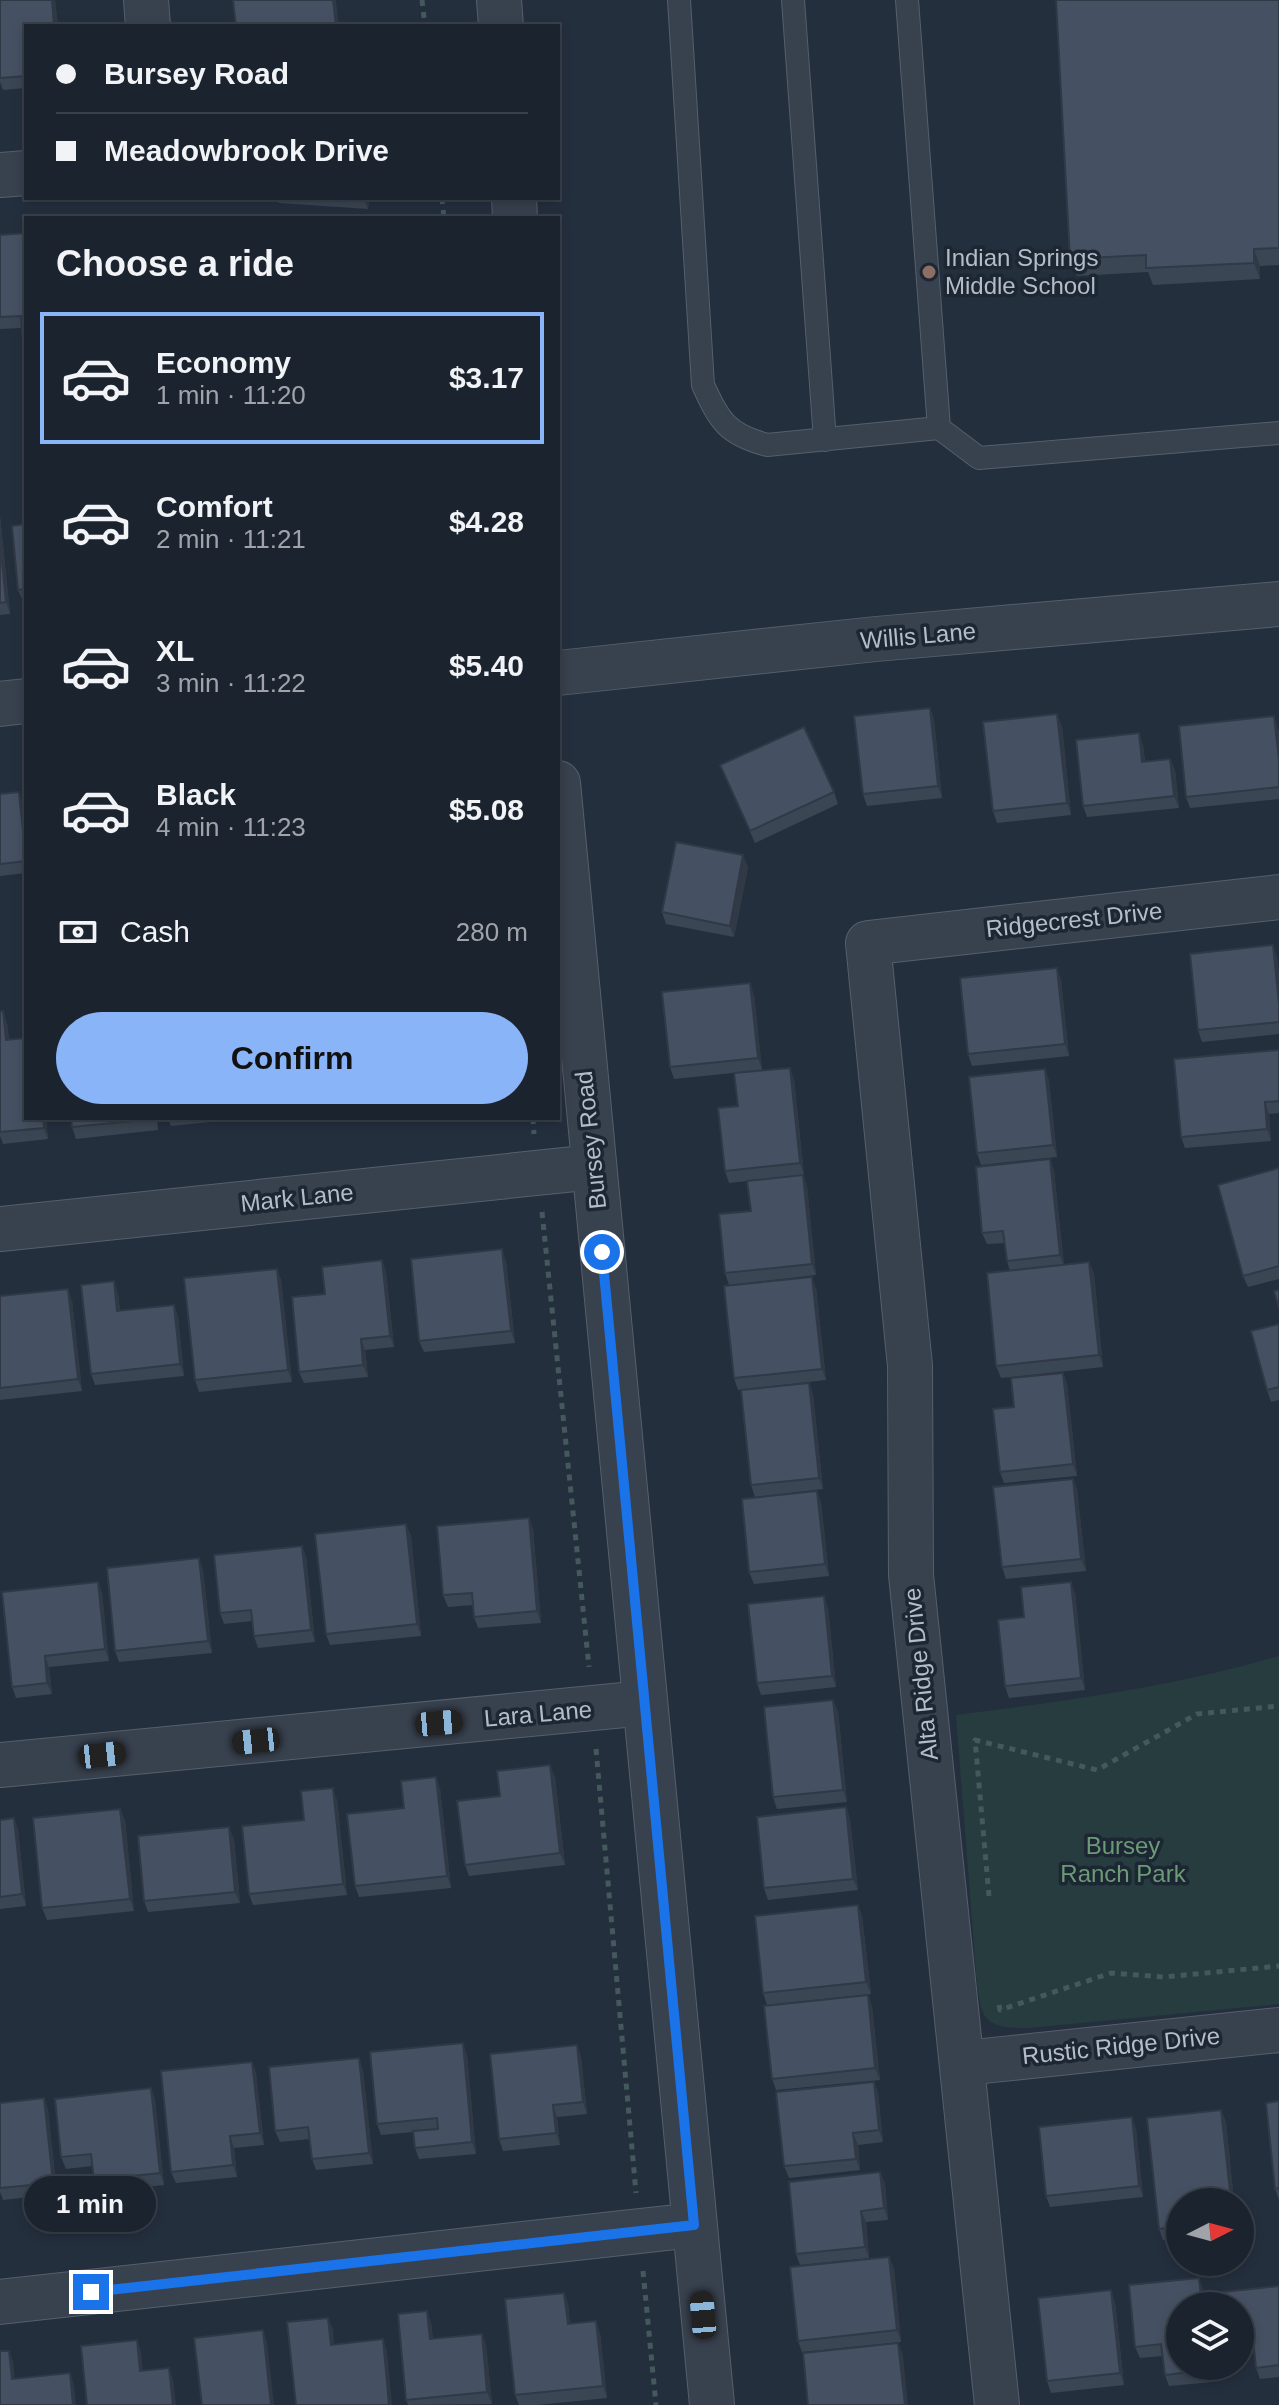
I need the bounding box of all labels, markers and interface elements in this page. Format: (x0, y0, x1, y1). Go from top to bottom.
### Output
text: Bursey Road (104, 57, 289, 90)
text: Meadowbrook Drive (104, 134, 389, 167)
text: Choose a ride (56, 243, 294, 284)
place label: Indian Springs Middle School (945, 244, 1098, 299)
marker: Indian Springs Middle School (920, 263, 938, 281)
icon: car (60, 342, 132, 414)
text: Economy (156, 346, 291, 379)
text: $3.17 (449, 361, 524, 394)
text: 1 min · 11:20 (156, 380, 306, 410)
icon: car (60, 486, 132, 558)
text: Comfort (156, 490, 273, 523)
text: $4.28 (449, 505, 524, 538)
text: 2 min · 11:21 (156, 524, 306, 554)
street label: Willis Lane (859, 617, 977, 654)
icon: car (60, 630, 132, 702)
text: XL (156, 634, 194, 667)
text: $5.40 (449, 649, 524, 682)
text: 3 min · 11:22 (156, 668, 306, 698)
icon: car (60, 774, 132, 846)
text: Black (156, 778, 236, 811)
text: $5.08 (449, 793, 524, 826)
text: 4 min · 11:23 (156, 812, 306, 842)
street label: Ridgecrest Drive (984, 897, 1164, 942)
icon: cash (56, 910, 100, 954)
text: Cash (120, 915, 190, 948)
text: 280 m (456, 917, 528, 947)
button: Confirm (56, 1012, 528, 1104)
street label: Bursey Road (570, 1070, 611, 1210)
street label: Mark Lane (239, 1178, 355, 1217)
route start (584, 1234, 620, 1270)
street label: Alta Ridge Drive (898, 1586, 943, 1762)
street label: Lara Lane (483, 1695, 593, 1732)
car (414, 1709, 464, 1737)
car (231, 1727, 281, 1755)
car (77, 1741, 127, 1769)
park label: Bursey Ranch Park (1060, 1832, 1187, 1887)
street label: Rustic Ridge Drive (1021, 2022, 1221, 2069)
callout: 1 min (25, 2176, 157, 2232)
north arrow (1166, 2188, 1254, 2276)
map controls (1166, 2188, 1254, 2380)
text: 1 min (56, 2189, 124, 2219)
route end (73, 2274, 109, 2310)
car (689, 2290, 717, 2340)
button: layers (1166, 2292, 1254, 2380)

